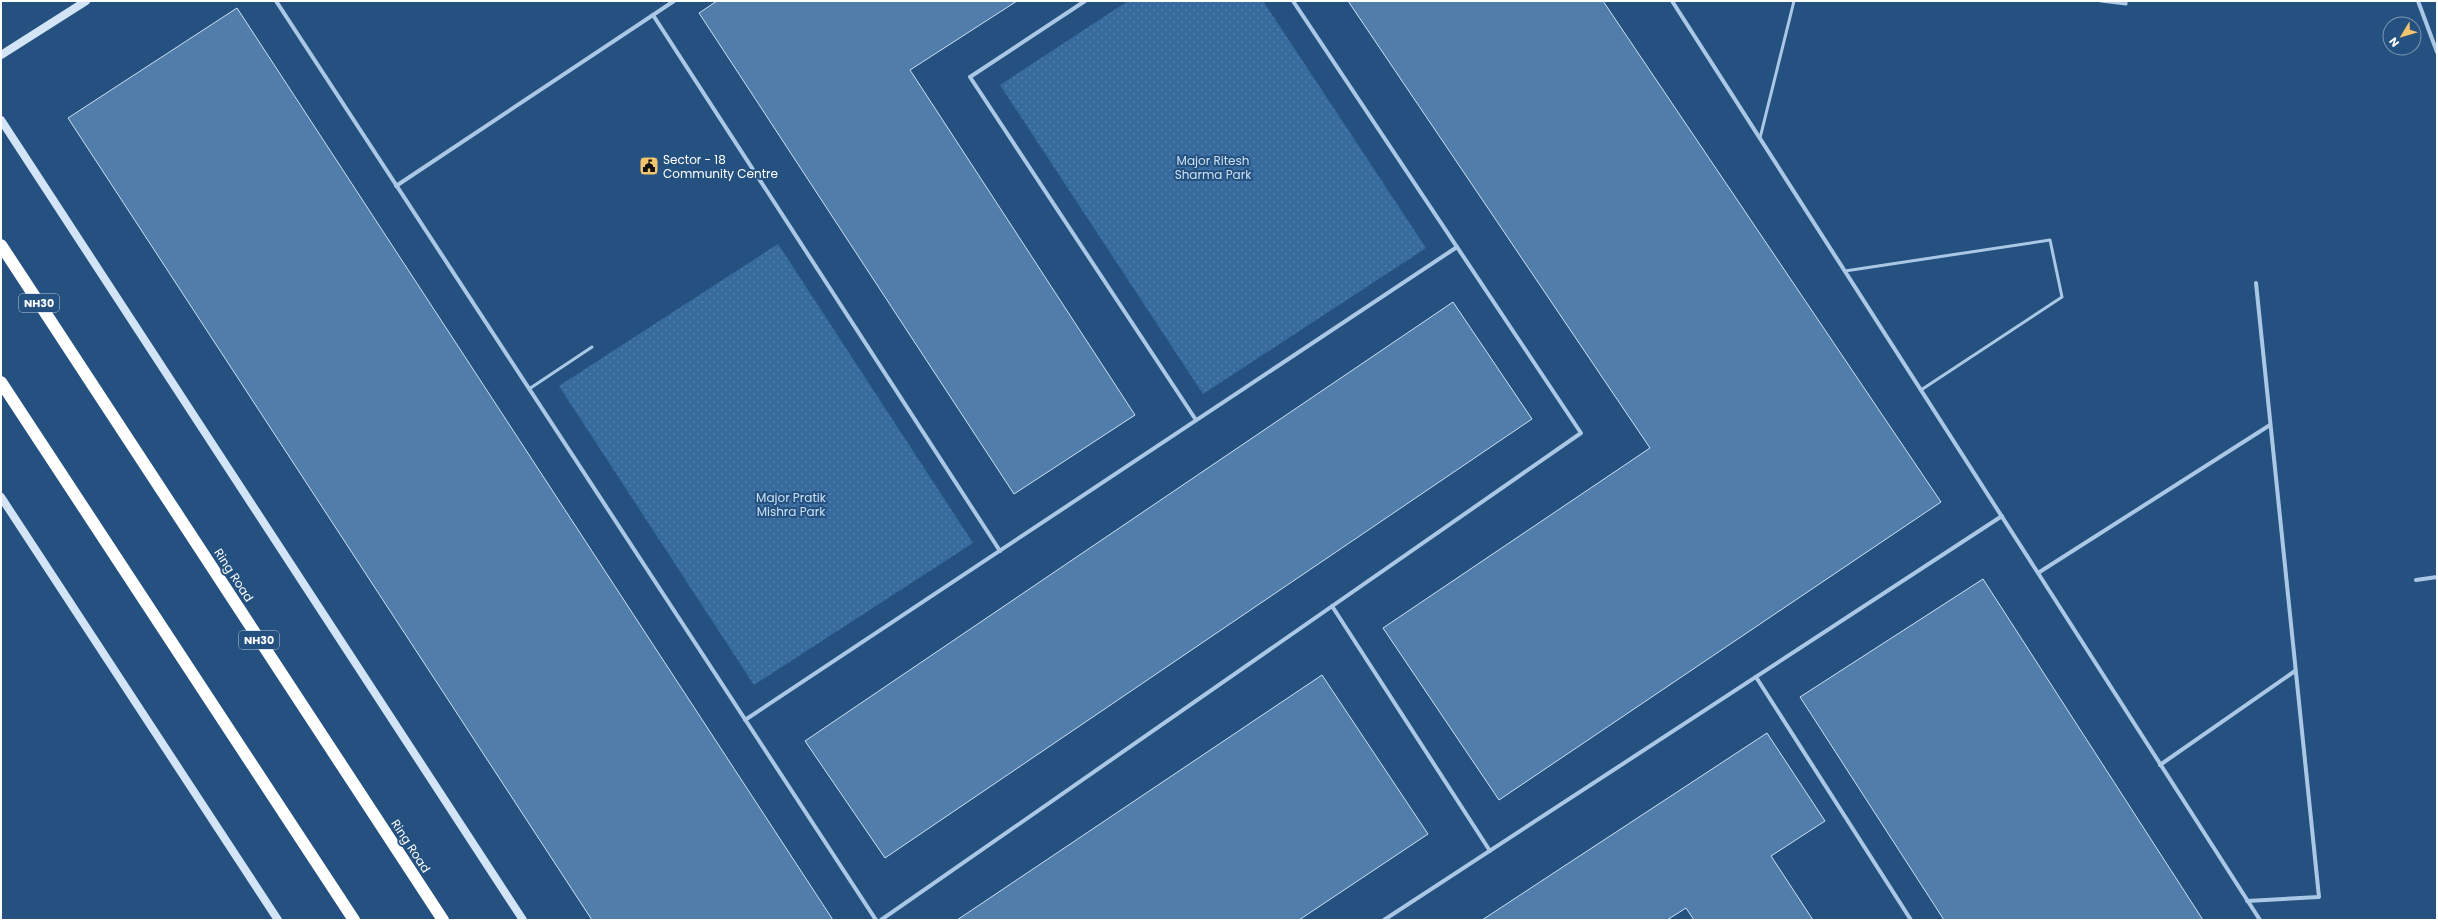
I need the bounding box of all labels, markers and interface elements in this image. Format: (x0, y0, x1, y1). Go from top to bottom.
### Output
north arrow (2382, 16, 2422, 56)
text: N (2385, 34, 2403, 50)
place label: Sector - 18 Community Centre (663, 151, 778, 182)
park label: Major Ritesh Sharma Park (1175, 152, 1252, 183)
public building icon: Sector - 18 Community Centre (638, 155, 660, 177)
road number: NH30 (19, 294, 59, 312)
park label: Major Pratik Mishra Park (756, 489, 827, 520)
street label: Ring Road (210, 545, 258, 605)
road number: NH30 (239, 631, 279, 649)
street label: Ring Road (387, 816, 435, 876)

